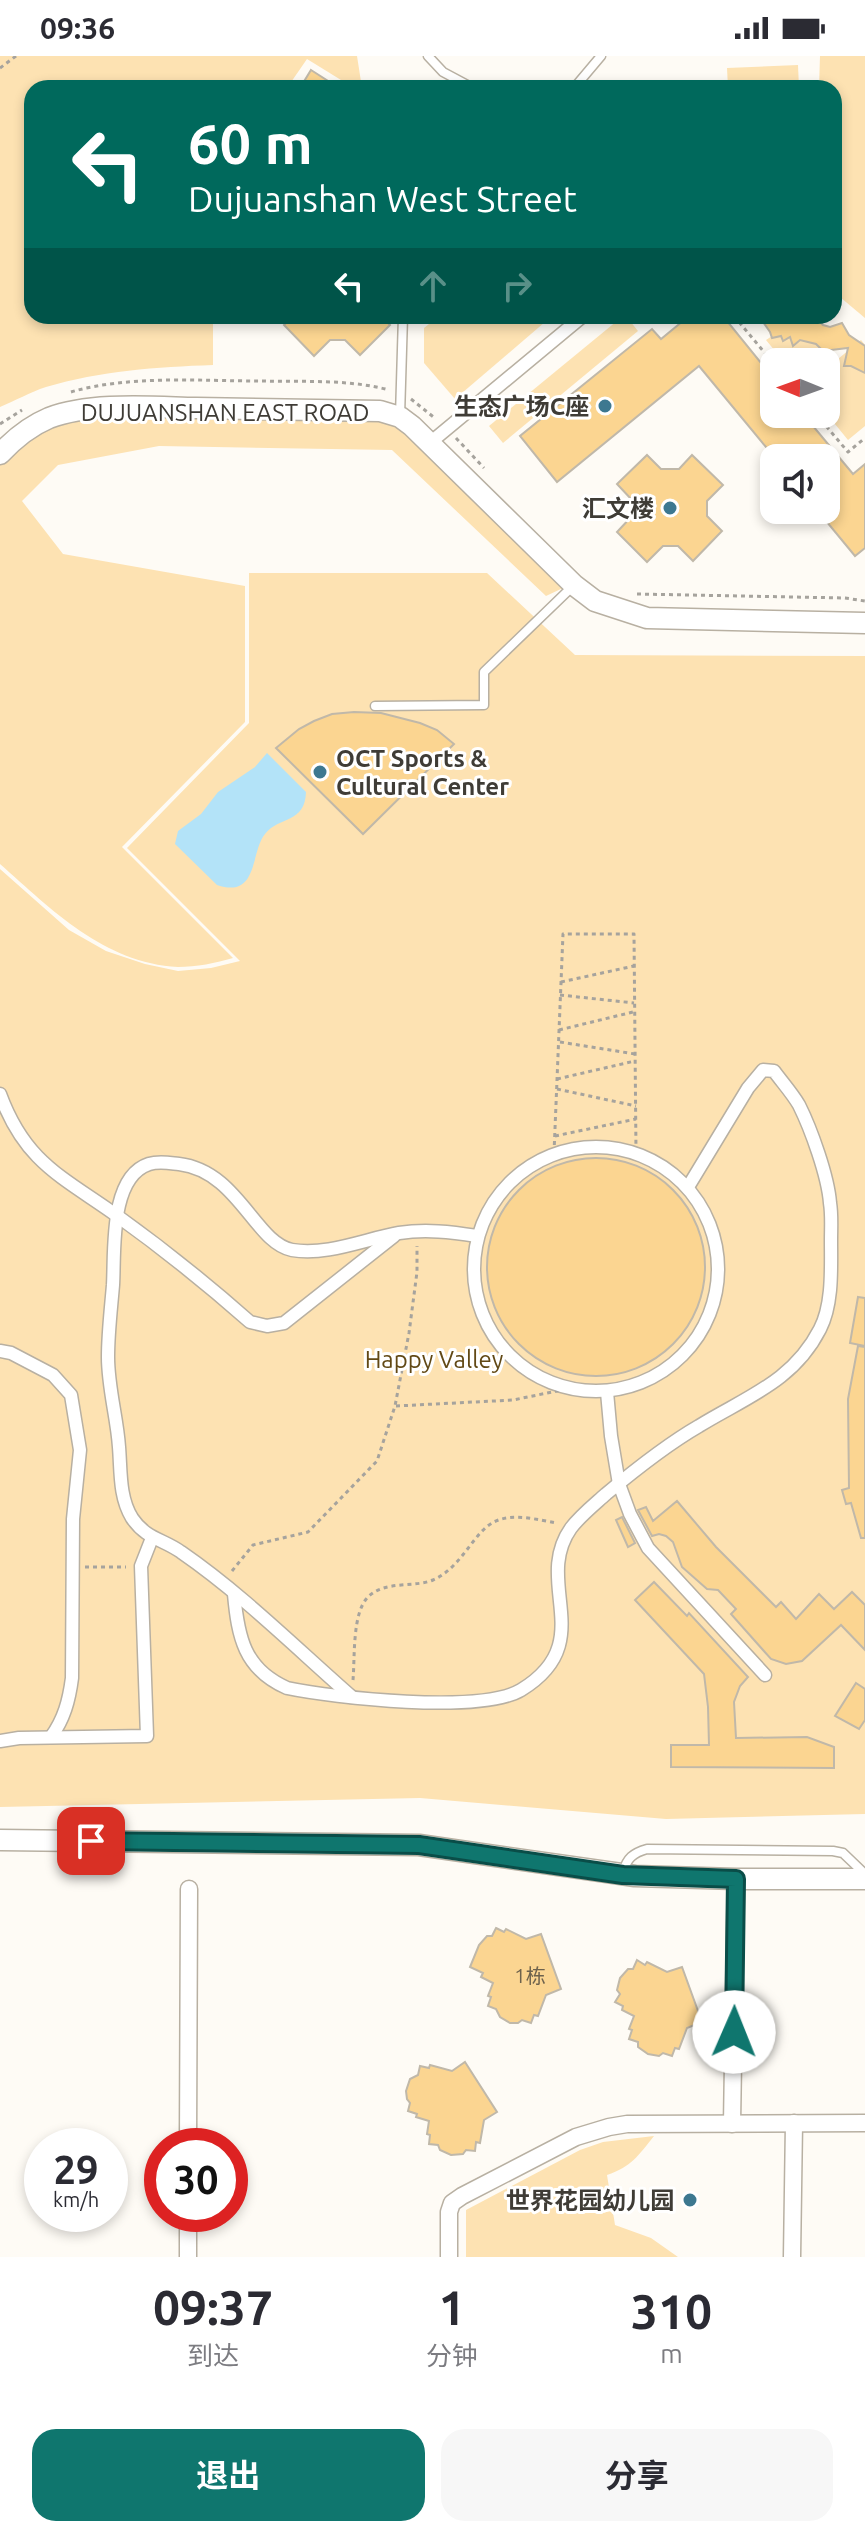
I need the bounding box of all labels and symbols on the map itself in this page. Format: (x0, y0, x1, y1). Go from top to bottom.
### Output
north arrow (760, 348, 840, 428)
place label: 生态广场C座 (454, 393, 589, 420)
marker: 生态广场C座 (596, 397, 614, 415)
street label: DUJUANSHAN EAST ROAD (81, 399, 369, 426)
place label: 汇文楼 (582, 495, 654, 522)
marker: 汇文楼 (661, 499, 679, 517)
place label: OCT Sports & Cultural Center (336, 745, 509, 800)
marker: OCT Sports & Cultural Center (311, 763, 329, 781)
park label: Happy Valley (365, 1346, 504, 1373)
pin (57, 1807, 125, 1875)
house number: 1栋 (514, 1964, 546, 1987)
position arrow (692, 1990, 776, 2074)
speed limit sign: 30 (144, 2128, 248, 2232)
place label: 世界花园幼儿园 (506, 2187, 674, 2214)
marker: 世界花园幼儿园 (681, 2191, 699, 2209)

